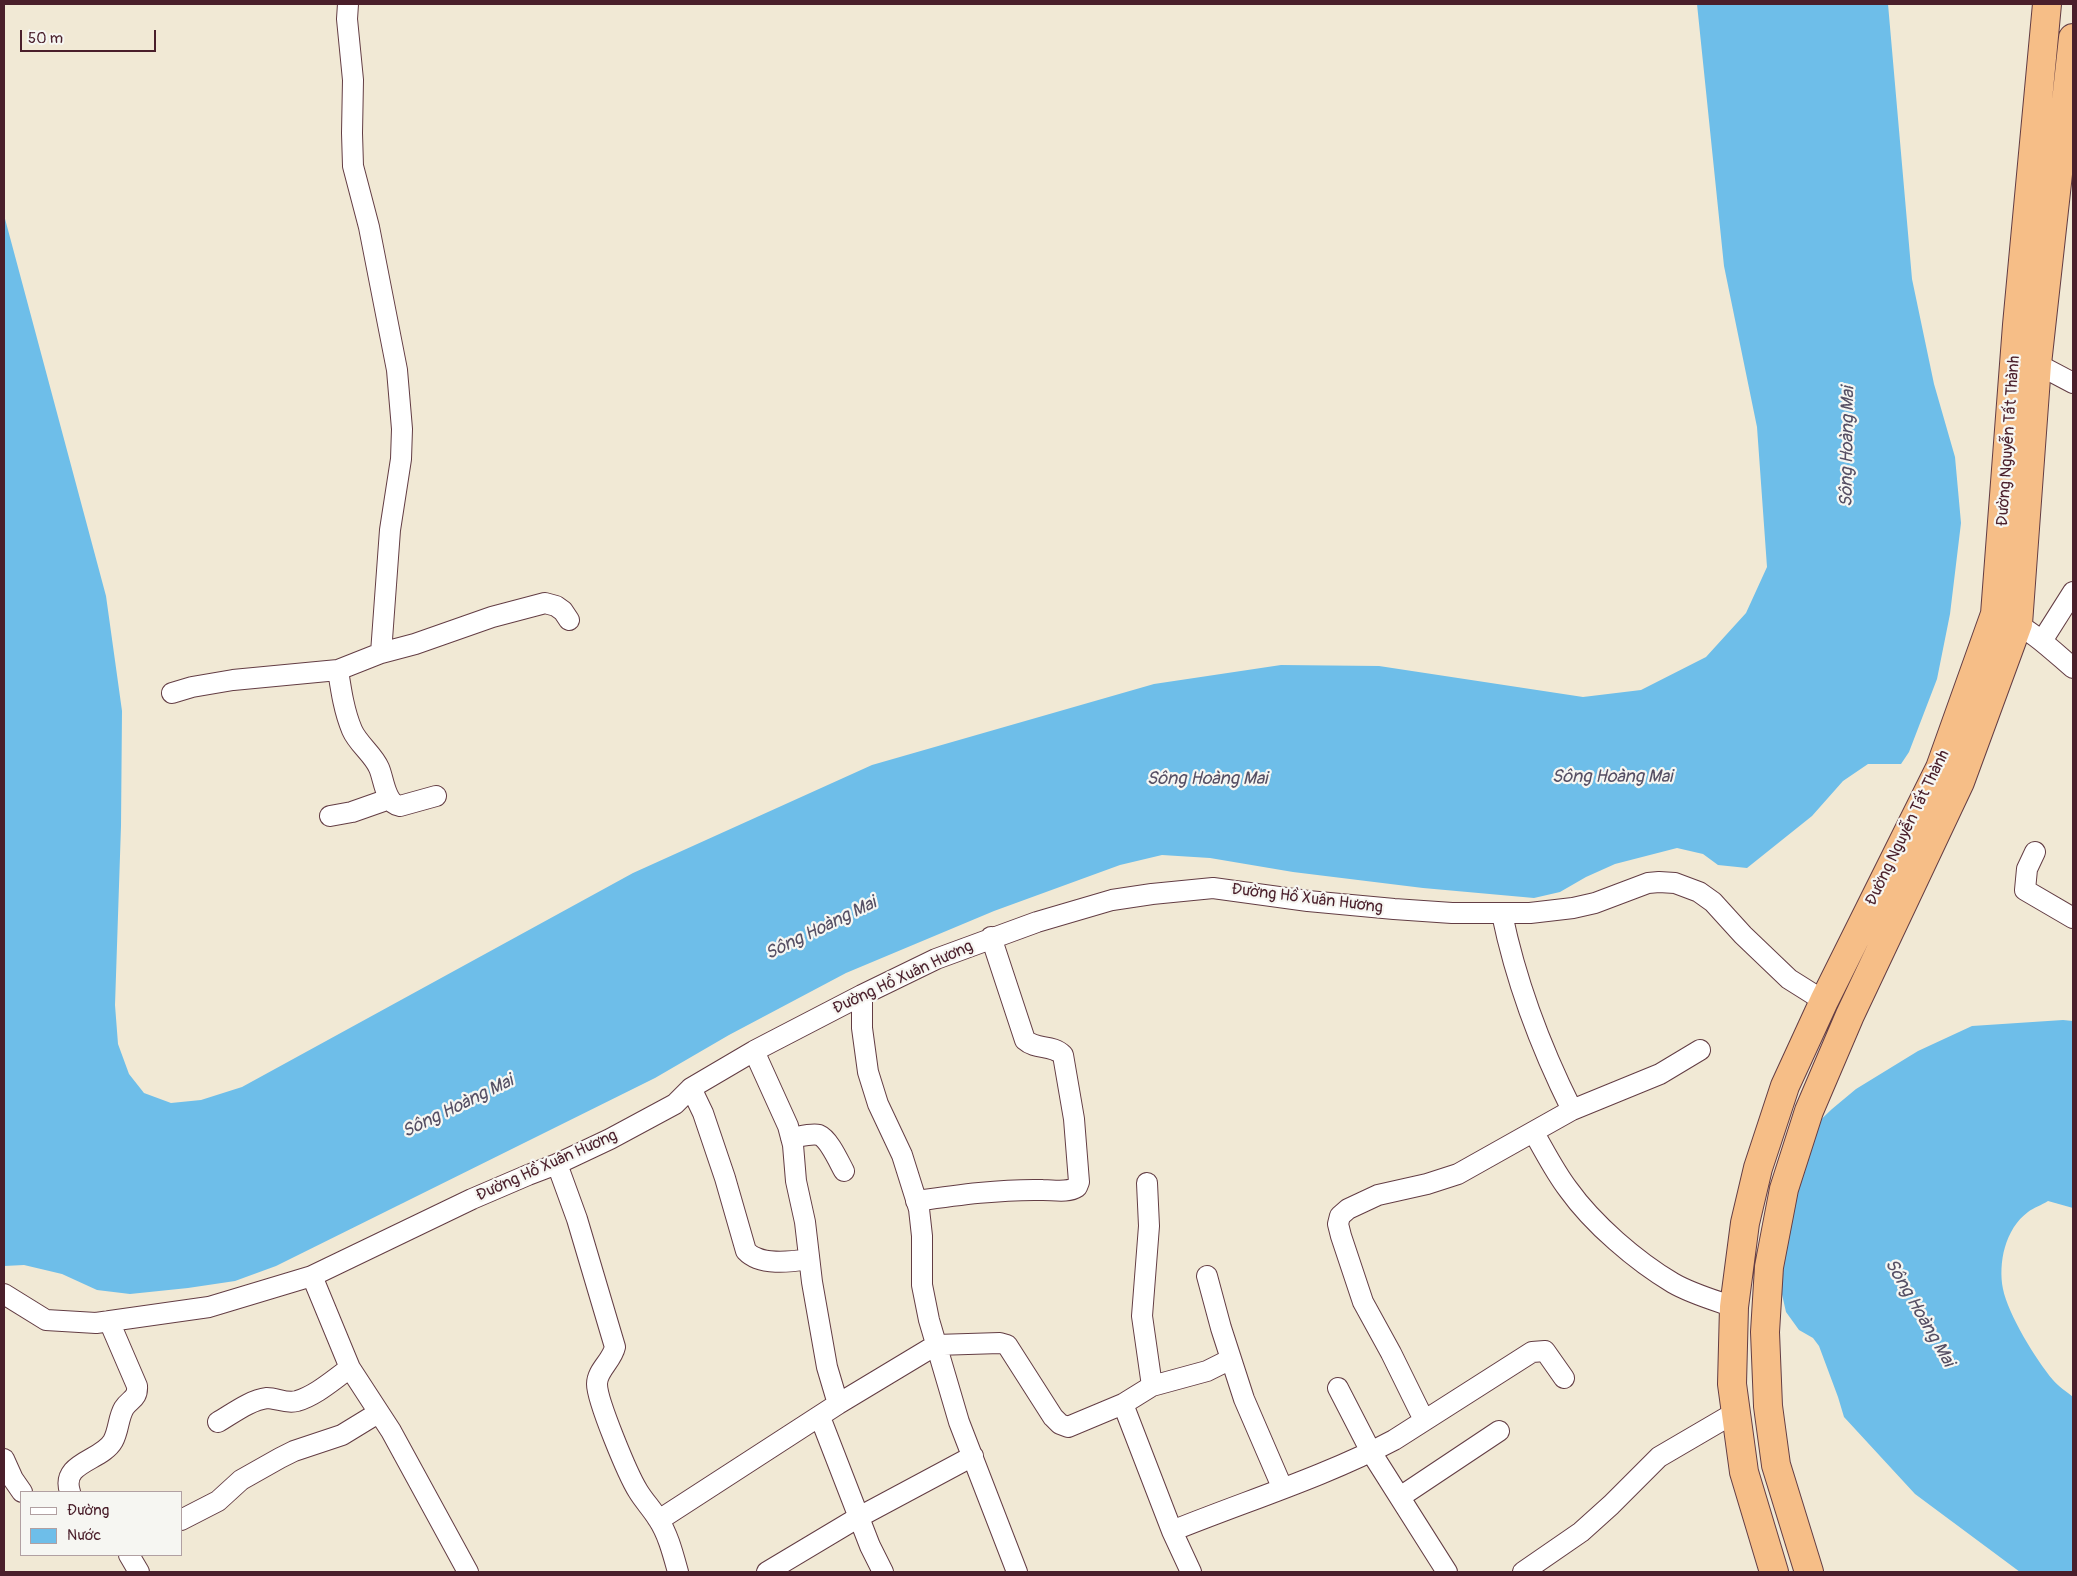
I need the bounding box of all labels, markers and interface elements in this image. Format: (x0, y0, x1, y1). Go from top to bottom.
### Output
scale bar (22, 20, 159, 52)
text: 50 m (28, 29, 63, 48)
street label: Đường Nguyễn Tất Thành (1993, 355, 2025, 527)
water label: Sông Hoàng Mai (1836, 387, 1860, 507)
street label: Đường Nguyễn Tất Thành (1862, 747, 1954, 909)
water label: Sông Hoàng Mai (1552, 766, 1672, 788)
water label: Sông Hoàng Mai (1147, 768, 1267, 790)
street label: Đường Hồ Xuân Hương (1230, 880, 1384, 918)
water label: Sông Hoàng Mai (762, 893, 880, 965)
street label: Đường Hồ Xuân Hương (830, 937, 976, 1019)
water label: Sông Hoàng Mai (399, 1071, 517, 1143)
street label: Đường Hồ Xuân Hương (473, 1126, 621, 1206)
water label: Sông Hoàng Mai (1880, 1255, 1958, 1371)
legend (20, 1491, 182, 1556)
text: Đường (67, 1501, 109, 1520)
text: Nước (67, 1526, 101, 1545)

